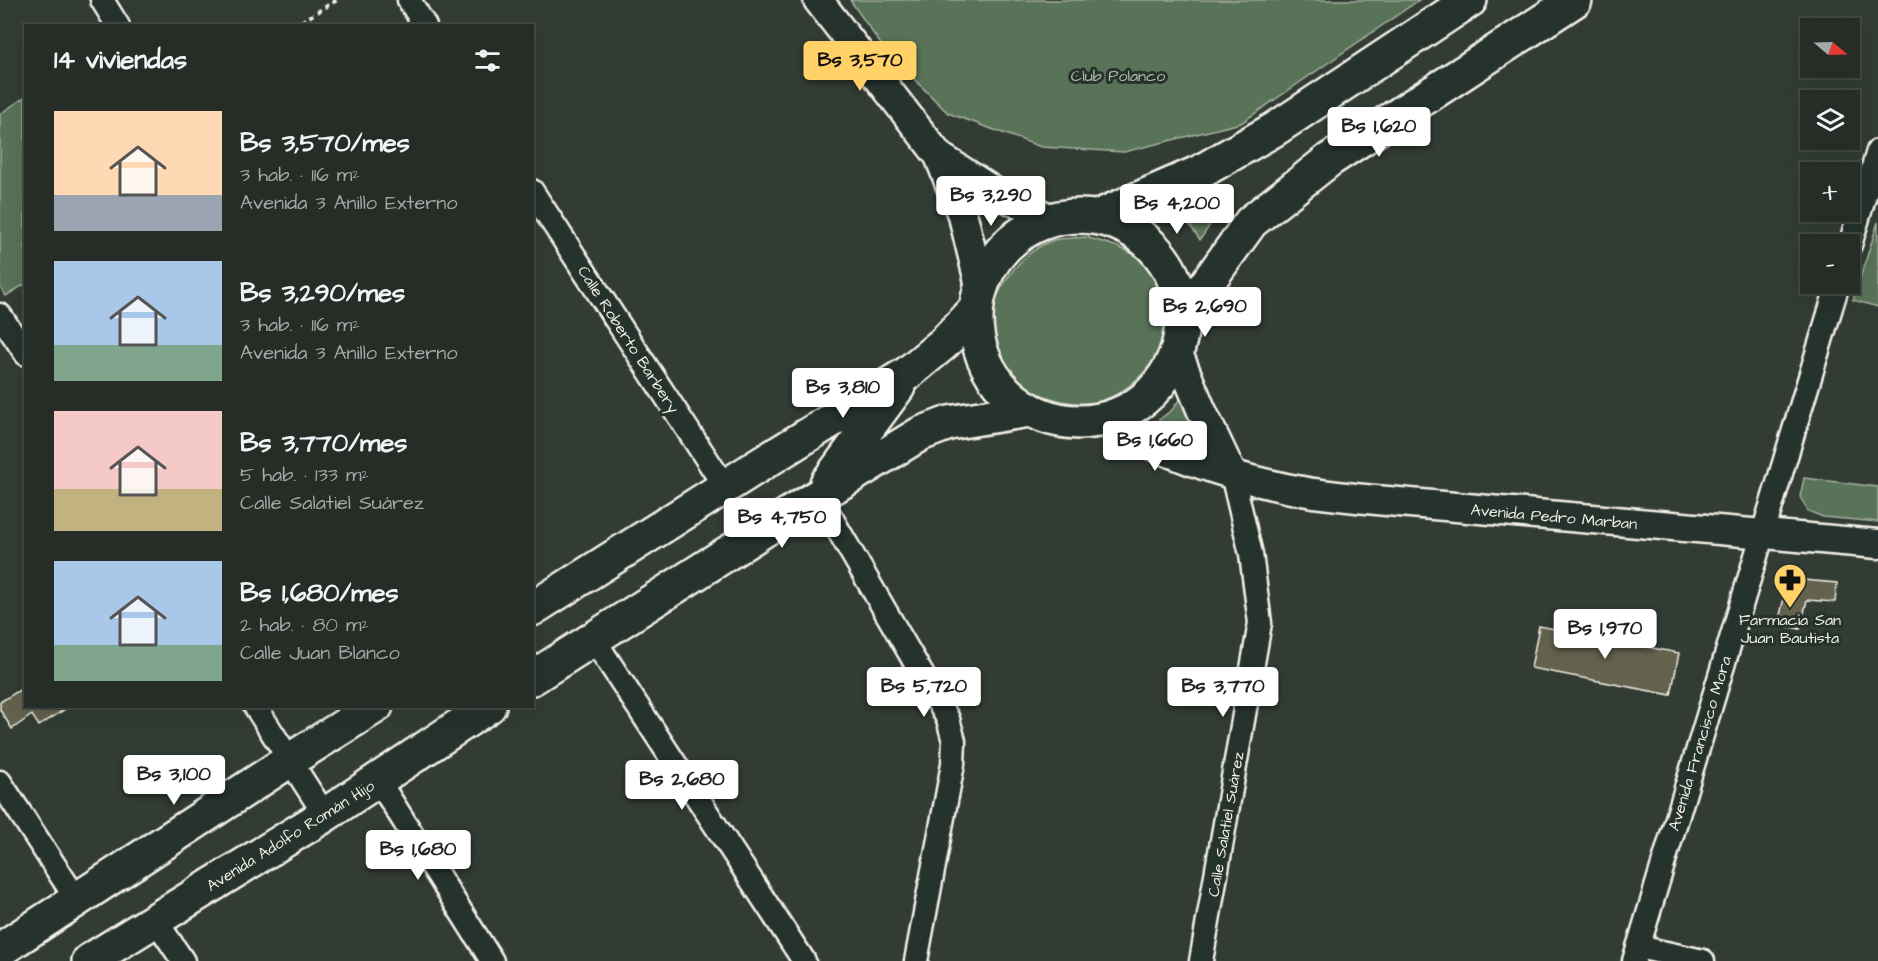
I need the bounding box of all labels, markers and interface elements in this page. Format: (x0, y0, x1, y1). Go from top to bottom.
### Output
north arrow (1800, 18, 1860, 78)
map controls (1800, 18, 1860, 294)
pin: Bs 3,570 (798, 41, 922, 92)
text: 14 viviendas (54, 42, 187, 78)
icon: filters (471, 44, 504, 77)
text: Bs 3,570 (817, 46, 903, 74)
park label: Club Polanco (1071, 65, 1165, 87)
button: layers (1800, 90, 1860, 150)
pin: Bs 1,620 (1317, 107, 1441, 158)
text: Bs 1,620 (1342, 112, 1416, 140)
text: Bs 3,570/mes (240, 125, 410, 161)
icon: home (102, 135, 174, 207)
text: 3 hab. · 116 m² (240, 161, 360, 189)
button: + (1800, 162, 1860, 222)
pin: Bs 3,290 (929, 176, 1053, 227)
text: Bs 3,290 (950, 181, 1032, 209)
pin: Bs 4,200 (1115, 184, 1239, 235)
text: Avenida 3 Anillo Externo (240, 189, 457, 217)
text: Bs 4,200 (1134, 189, 1220, 217)
button: − (1800, 234, 1860, 294)
street label: Calle Roberto Barbery (571, 261, 684, 418)
text: Bs 3,290/mes (240, 275, 405, 311)
icon: home (102, 285, 174, 357)
pin: Bs 2,690 (1143, 287, 1267, 338)
text: Bs 2,690 (1163, 292, 1247, 320)
text: 3 hab. · 116 m² (240, 311, 360, 339)
text: Avenida 3 Anillo Externo (240, 339, 457, 367)
pin: Bs 3,810 (781, 368, 905, 419)
text: Bs 3,810 (806, 373, 880, 401)
pin: Bs 1,660 (1093, 421, 1217, 472)
text: Bs 3,770/mes (240, 425, 407, 461)
text: Bs 1,660 (1117, 426, 1193, 454)
icon: home (102, 435, 174, 507)
text: 5 hab. · 133 m² (240, 461, 369, 489)
text: Calle Salatiel Suárez (240, 489, 424, 517)
pin: Bs 4,750 (720, 498, 844, 549)
street label: Avenida Pedro Marban (1470, 499, 1638, 535)
text: Bs 4,750 (738, 503, 826, 531)
pharmacy icon: Farmacia San Juan Bautista (1772, 562, 1808, 609)
text: Bs 1,680/mes (240, 575, 399, 611)
icon: home (102, 585, 174, 657)
pin: Bs 1,970 (1543, 609, 1667, 660)
place label: Farmacia San Juan Bautista (1739, 609, 1841, 649)
text: 2 hab. · 80 m² (240, 611, 369, 639)
text: Bs 1,970 (1568, 614, 1642, 642)
text: Calle Juan Blanco (240, 639, 400, 667)
street label: Avenida Francisco Mora (1663, 653, 1737, 833)
pin: Bs 5,720 (862, 667, 986, 718)
pin: Bs 3,770 (1161, 667, 1285, 718)
text: Bs 5,720 (881, 672, 967, 700)
text: Bs 3,770 (1181, 672, 1265, 700)
street label: Calle Salatiel Suárez (1202, 750, 1250, 898)
pin: Bs 3,100 (112, 755, 236, 806)
text: Bs 3,100 (137, 760, 211, 788)
pin: Bs 2,680 (620, 760, 744, 811)
text: Bs 2,680 (639, 765, 725, 793)
street label: Avenida Adolfo Román Hijo (202, 775, 379, 897)
pin: Bs 1,680 (356, 830, 480, 881)
text: Bs 1,680 (380, 835, 456, 863)

